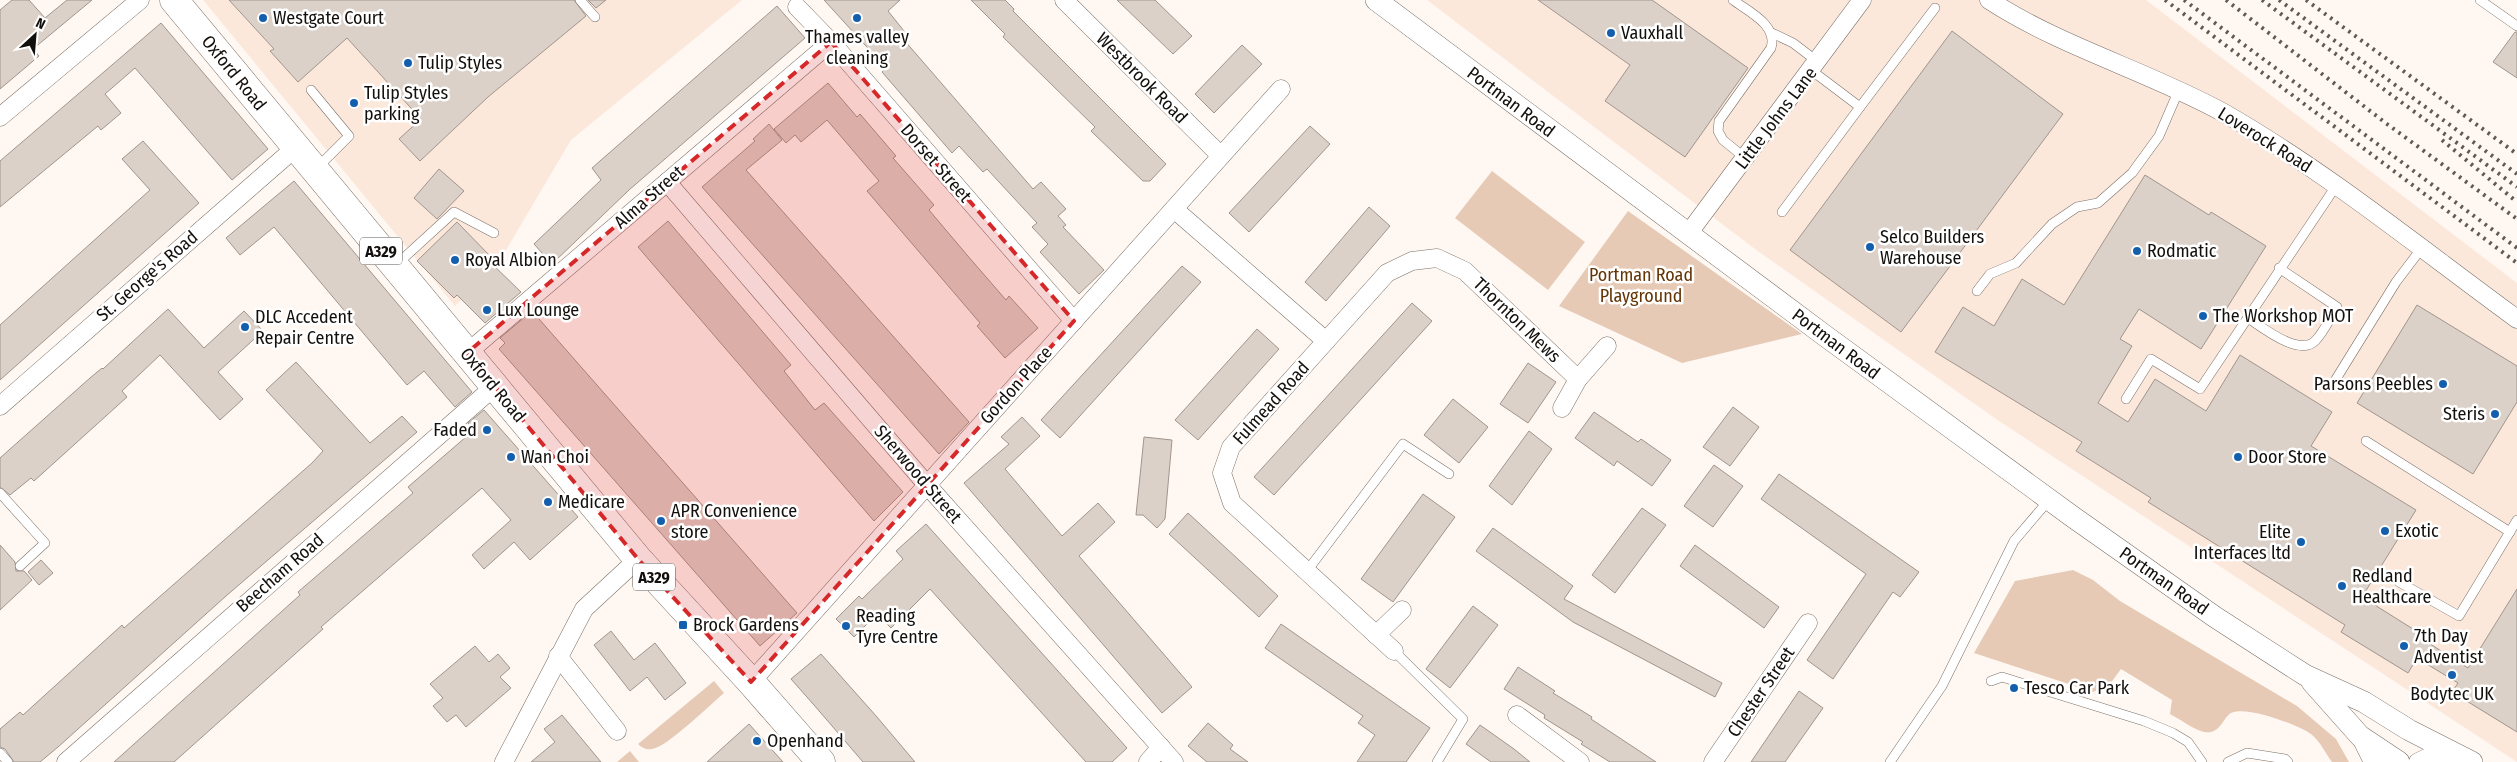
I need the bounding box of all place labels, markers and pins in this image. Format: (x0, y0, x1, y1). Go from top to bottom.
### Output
place label: Westgate Court (273, 7, 384, 29)
marker: Westgate Court (257, 12, 269, 24)
marker: Thames valley cleaning (851, 12, 863, 24)
place label: Vauxhall (1621, 22, 1683, 44)
place label: Thames valley cleaning (805, 26, 909, 69)
marker: Vauxhall (1605, 27, 1617, 39)
place label: Tulip Styles (418, 52, 502, 74)
marker: Tulip Styles (402, 57, 414, 69)
place label: Tulip Styles parking (364, 82, 448, 125)
marker: Tulip Styles parking (348, 97, 360, 109)
place label: Selco Builders Warehouse (1880, 226, 1985, 269)
place label: Rodmatic (2147, 240, 2217, 262)
marker: Selco Builders Warehouse (1864, 241, 1876, 253)
marker: Rodmatic (2131, 245, 2143, 257)
place label: Royal Albion (465, 249, 557, 271)
marker: Royal Albion (449, 254, 461, 266)
place label: Lux Lounge (497, 299, 579, 321)
marker: Lux Lounge (481, 304, 493, 316)
place label: The Workshop MOT (2213, 305, 2354, 327)
place label: DLC Accedent Repair Centre (255, 306, 355, 349)
marker: The Workshop MOT (2197, 310, 2209, 322)
marker: DLC Accedent Repair Centre (239, 321, 251, 333)
place label: Parsons Peebles (2314, 373, 2433, 395)
marker: Parsons Peebles (2437, 378, 2449, 390)
place label: Steris (2443, 403, 2485, 425)
marker: Steris (2489, 408, 2501, 420)
place label: Faded (433, 419, 477, 441)
marker: Faded (481, 424, 493, 436)
place label: Wan Choi (521, 446, 589, 468)
place label: Door Store (2248, 446, 2327, 468)
marker: Wan Choi (505, 451, 517, 463)
marker: Door Store (2232, 451, 2244, 463)
place label: Medicare (558, 491, 625, 513)
marker: Medicare (542, 496, 554, 508)
place label: APR Convenience store (671, 500, 797, 543)
marker: APR Convenience store (655, 515, 667, 527)
place label: Exotic (2395, 520, 2439, 542)
place label: Elite Interfaces ltd (2194, 521, 2291, 564)
marker: Exotic (2379, 525, 2391, 537)
marker: Elite Interfaces ltd (2295, 536, 2307, 548)
place label: Redland Healthcare (2352, 565, 2432, 608)
marker: Redland Healthcare (2336, 580, 2348, 592)
place label: Reading Tyre Centre (856, 605, 938, 648)
place label: Brock Gardens (693, 614, 799, 636)
marker: Brock Gardens (677, 619, 689, 631)
marker: Reading Tyre Centre (840, 620, 852, 632)
place label: 7th Day Adventist (2414, 625, 2484, 668)
marker: 7th Day Adventist (2398, 640, 2410, 652)
marker: Bodytec UK (2446, 669, 2458, 681)
place label: Tesco Car Park (2024, 677, 2130, 699)
marker: Tesco Car Park (2008, 682, 2020, 694)
place label: Bodytec UK (2410, 683, 2494, 705)
place label: Openhand (767, 730, 844, 752)
marker: Openhand (751, 735, 763, 747)

